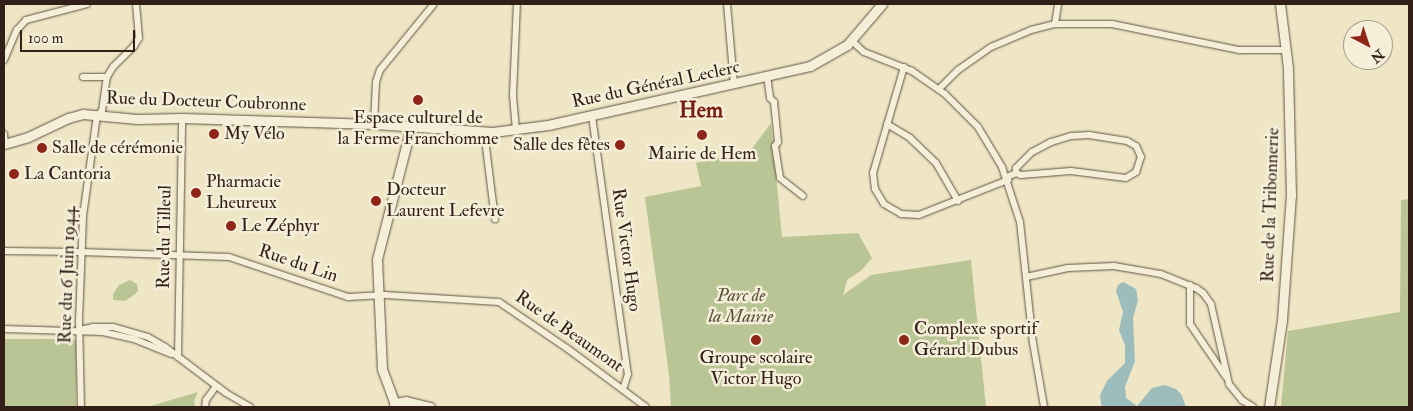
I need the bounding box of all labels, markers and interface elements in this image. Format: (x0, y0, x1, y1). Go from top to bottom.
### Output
scale bar (22, 20, 138, 52)
north arrow (1343, 20, 1393, 70)
text: 100 m (28, 29, 63, 48)
text: N (1367, 46, 1388, 67)
street label: Rue du Général Leclerc (570, 57, 742, 113)
street label: Rue du Docteur Coubronne (106, 88, 306, 116)
marker: Espace culturel de la Ferme Franchomme (412, 94, 424, 106)
district label: Hem (679, 98, 723, 124)
place label: Espace culturel de la Ferme Franchomme (337, 108, 499, 150)
place label: My Vélo (224, 123, 285, 145)
street label: Rue de la Tribonnerie (1258, 127, 1284, 283)
marker: My Vélo (208, 128, 220, 140)
marker: Mairie de Hem (696, 129, 708, 141)
place label: Salle des fêtes (513, 134, 610, 156)
place label: Salle de cérémonie (52, 137, 183, 159)
marker: Salle des fêtes (614, 139, 626, 151)
marker: Salle de cérémonie (36, 142, 48, 154)
place label: Mairie de Hem (648, 143, 756, 165)
place label: La Cantoria (24, 163, 111, 185)
marker: La Cantoria (8, 168, 20, 180)
place label: Pharmacie Lheureux (206, 172, 281, 214)
place label: Docteur Laurent Lefevre (386, 180, 504, 222)
street label: Rue du Tilleul (153, 185, 177, 289)
marker: Pharmacie Lheureux (190, 187, 202, 199)
street label: Rue Victor Hugo (607, 187, 645, 313)
marker: Docteur Laurent Lefevre (370, 195, 382, 207)
street label: Rue du 6 Juin 1944 (55, 206, 81, 344)
place label: Le Zéphyr (241, 215, 319, 237)
marker: Le Zéphyr (225, 220, 237, 232)
street label: Rue du Lin (256, 240, 340, 288)
park label: Parc de la Mairie (709, 286, 773, 328)
street label: Rue de Beaumont (511, 287, 627, 377)
place label: Complexe sportif Gérard Dubus (914, 319, 1037, 362)
marker: Groupe scolaire Victor Hugo (750, 334, 762, 346)
marker: Complexe sportif Gérard Dubus (898, 334, 910, 346)
place label: Groupe scolaire Victor Hugo (699, 348, 813, 390)

